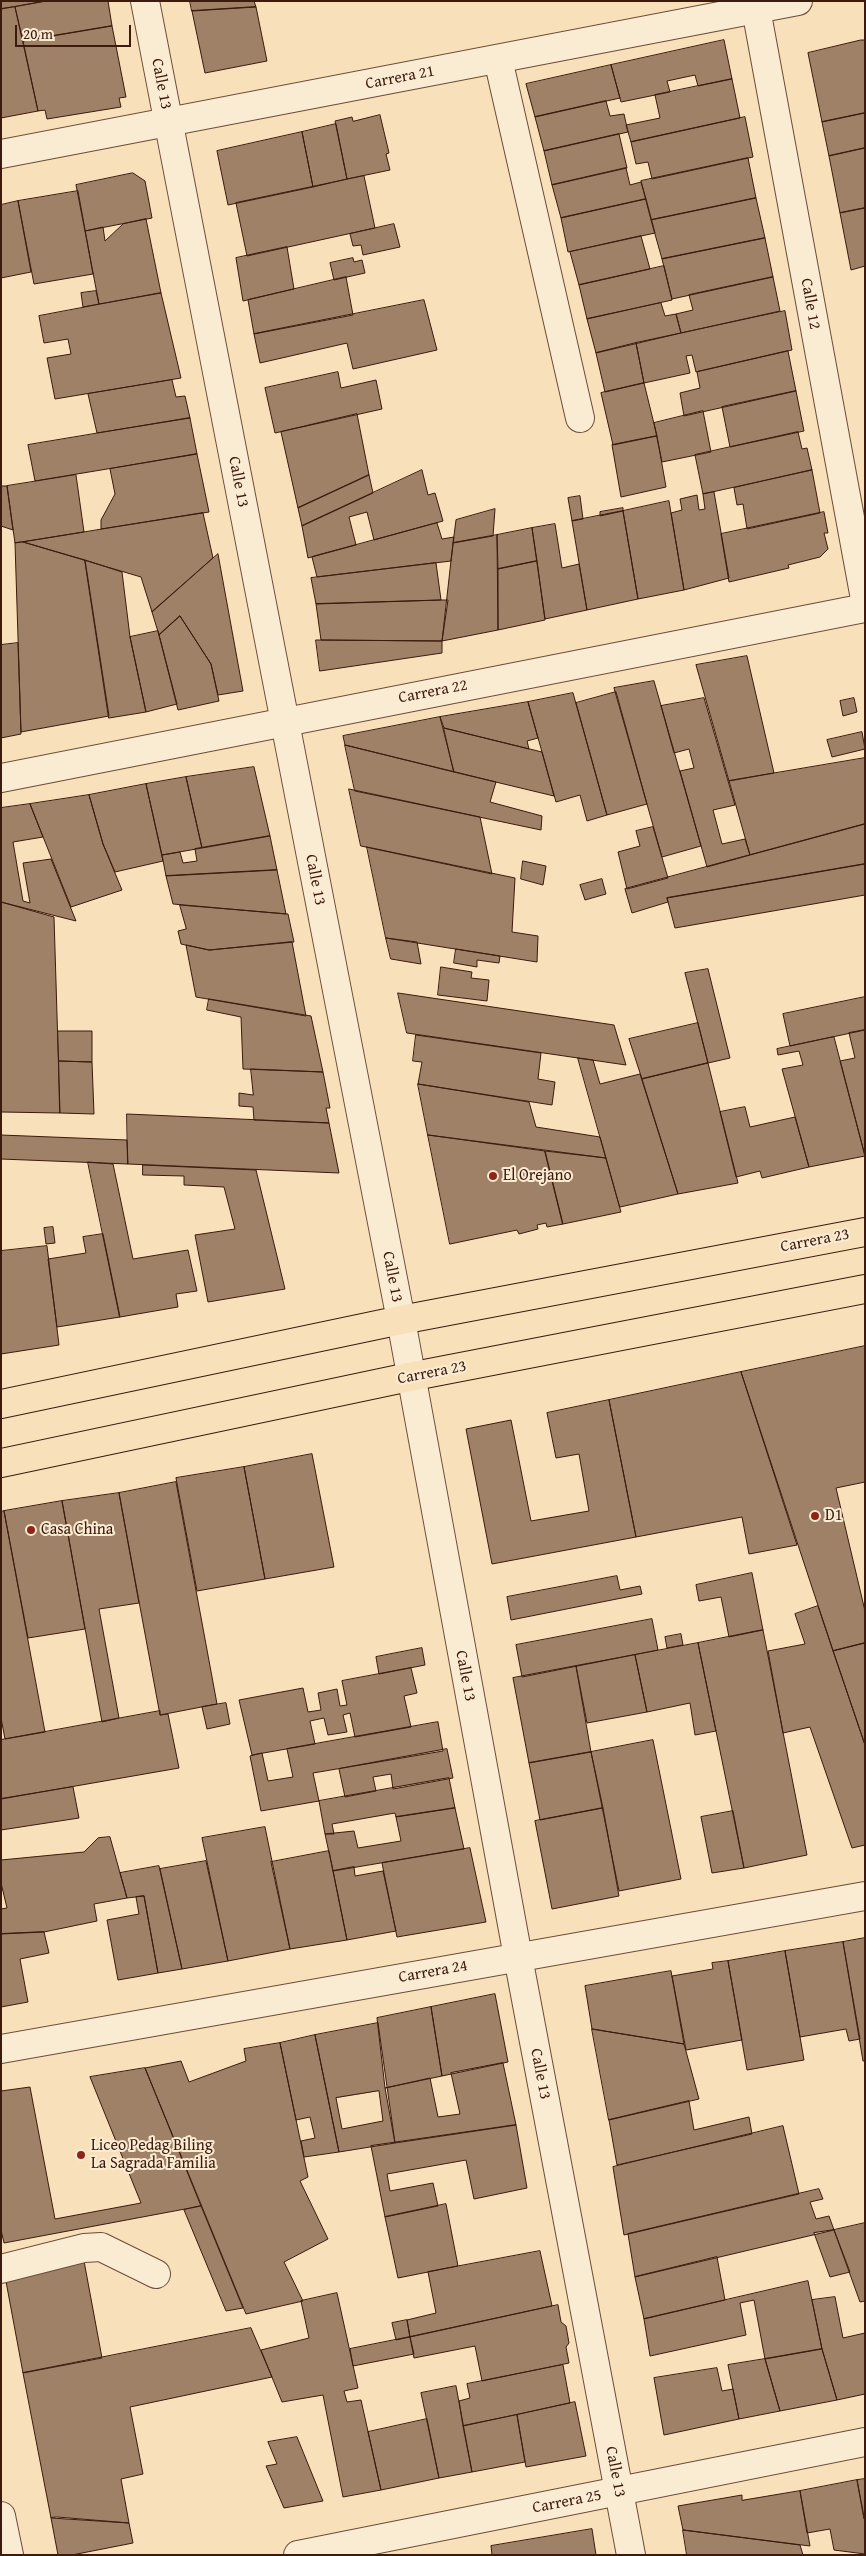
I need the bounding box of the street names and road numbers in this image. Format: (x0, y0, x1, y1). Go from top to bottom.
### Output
street label: Calle 13 (147, 57, 175, 111)
street label: Carrera 21 (364, 62, 436, 94)
street label: Calle 12 (796, 277, 824, 331)
street label: Calle 13 (224, 455, 252, 509)
street label: Carrera 22 (397, 676, 469, 708)
street label: Calle 13 (301, 853, 329, 907)
street label: Carrera 23 (779, 1225, 851, 1257)
street label: Calle 13 (378, 1250, 406, 1304)
street label: Carrera 23 (396, 1357, 468, 1389)
street label: Calle 13 (451, 1649, 479, 1703)
street label: Carrera 24 (397, 1956, 469, 1988)
street label: Calle 13 (526, 2047, 554, 2101)
street label: Calle 13 (601, 2445, 629, 2499)
street label: Carrera 25 (531, 2486, 603, 2518)

